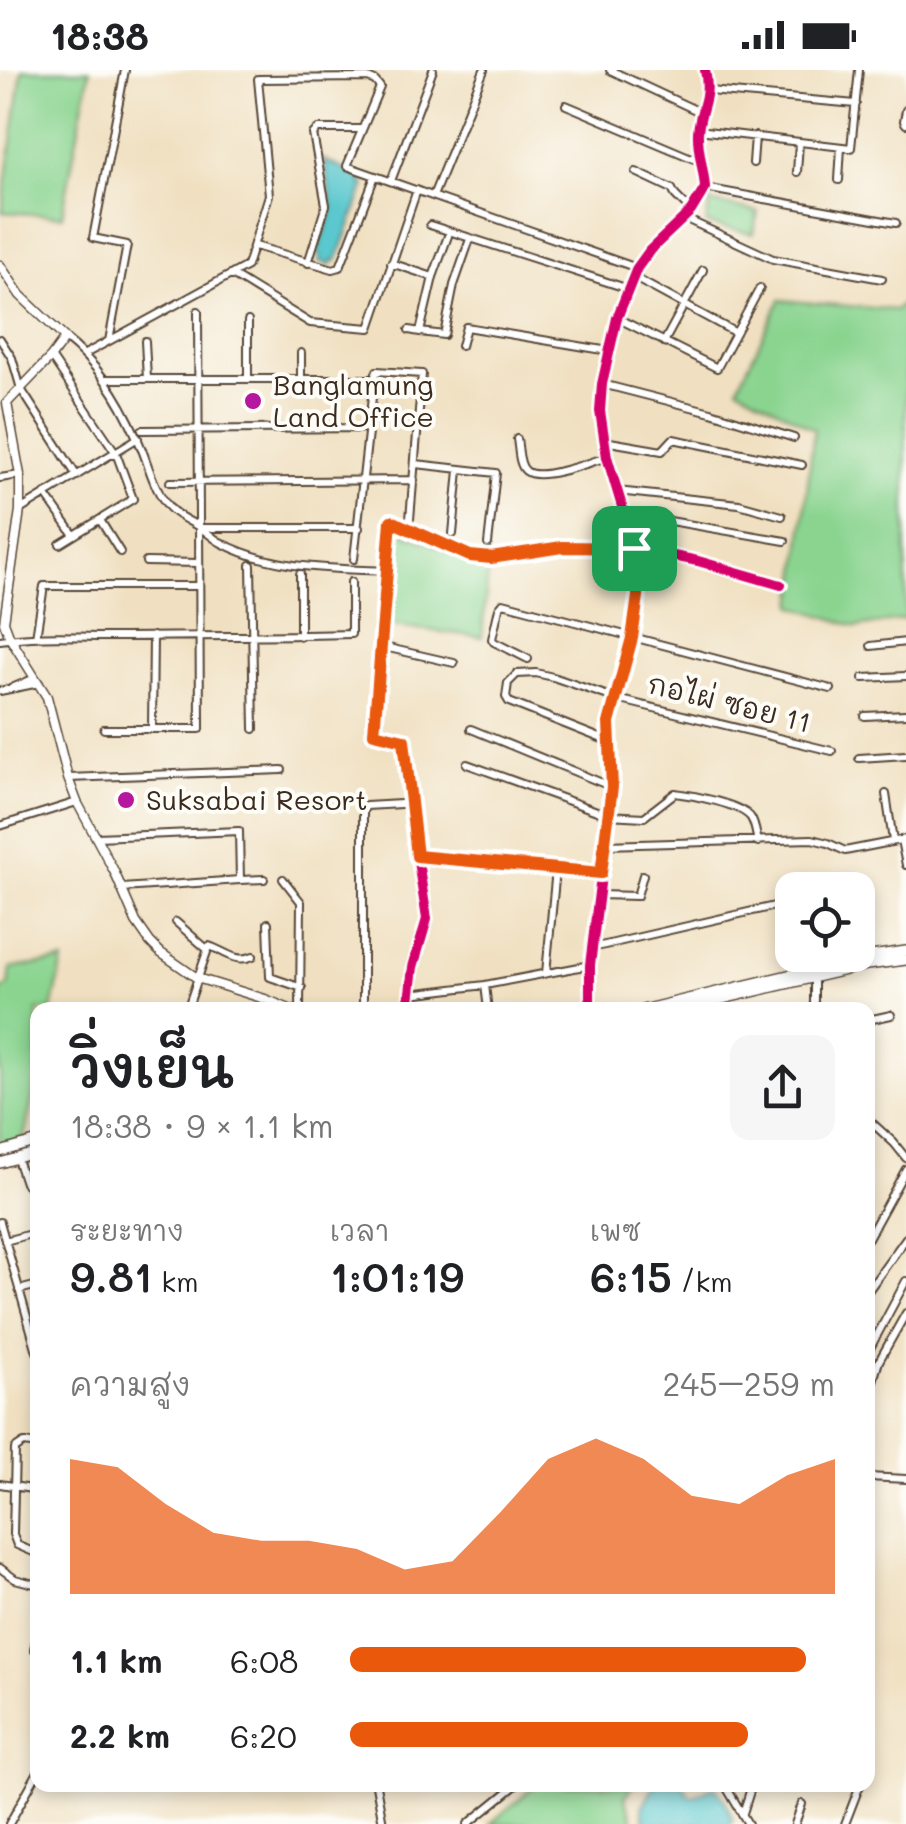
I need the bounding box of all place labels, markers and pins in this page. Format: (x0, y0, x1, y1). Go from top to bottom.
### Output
place label: Banglamung Land Office (273, 366, 434, 434)
marker: Banglamung Land Office (242, 390, 264, 412)
pin (592, 506, 677, 591)
place label: Suksabai Resort (146, 781, 368, 817)
marker: Suksabai Resort (115, 789, 137, 811)

